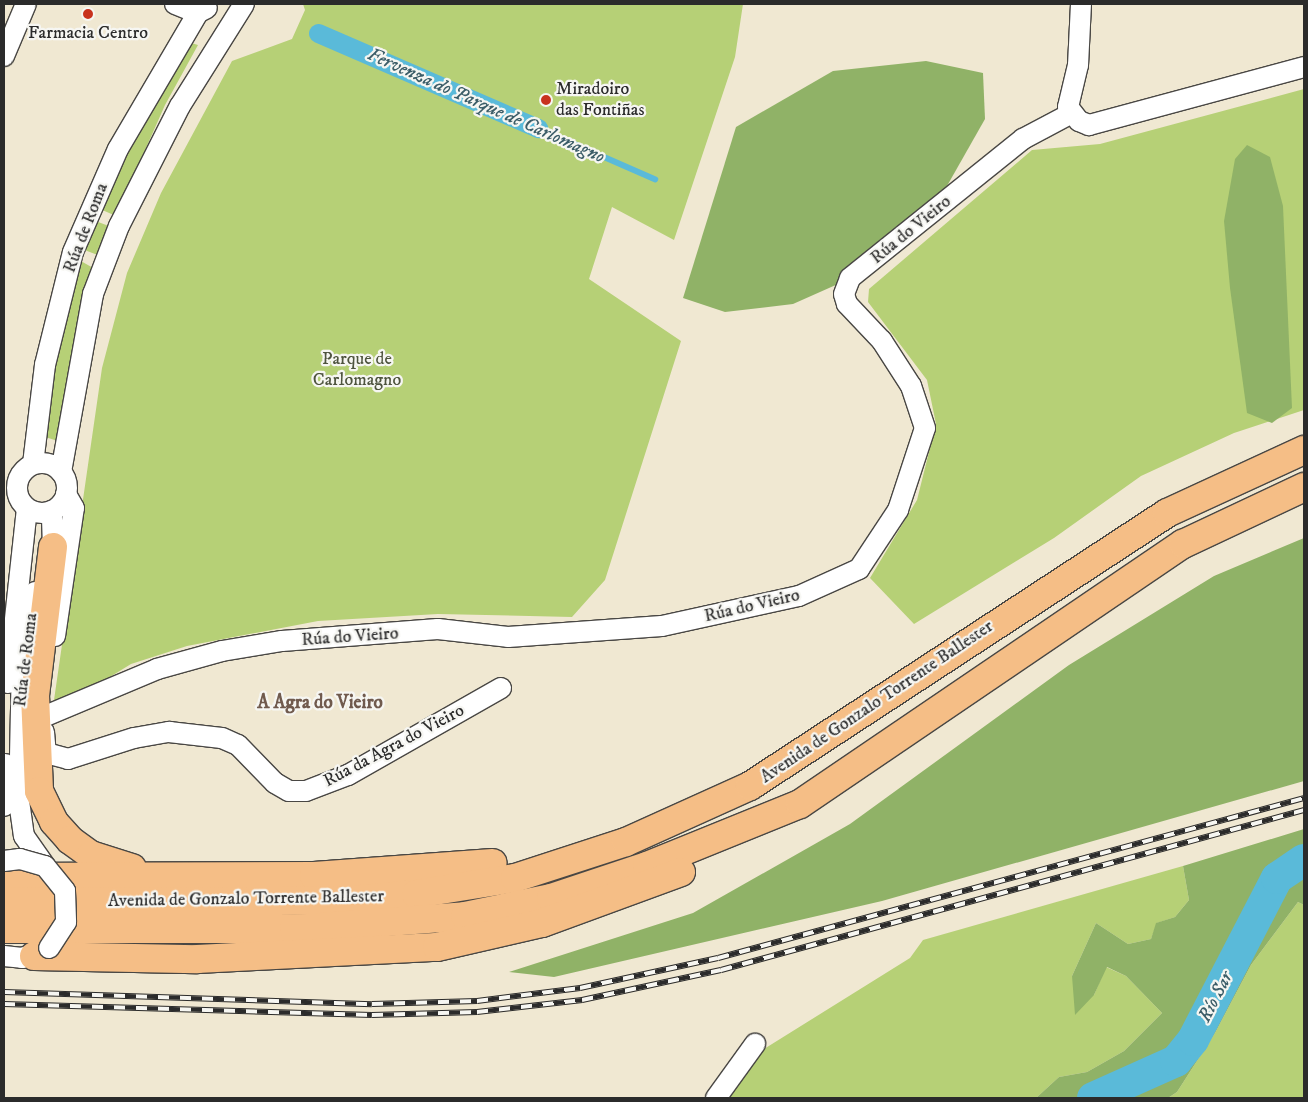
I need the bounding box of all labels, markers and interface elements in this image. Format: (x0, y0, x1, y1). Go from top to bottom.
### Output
marker: Farmacia Centro (82, 8, 94, 20)
place label: Farmacia Centro (28, 22, 148, 44)
water label: Fervenza do Parque de Carlomagno (364, 43, 608, 169)
place label: Miradoiro das Fontiñas (556, 79, 644, 122)
marker: Miradoiro das Fontiñas (540, 94, 552, 106)
street label: Rúa de Roma (59, 180, 113, 276)
street label: Rúa do Vieiro (866, 191, 956, 269)
park label: Parque de Carlomagno (313, 349, 401, 392)
street label: Rúa do Vieiro (702, 585, 802, 627)
street label: Rúa de Roma (10, 612, 42, 708)
street label: Avenida de Gonzalo Torrente Ballester (756, 616, 998, 788)
street label: Rúa do Vieiro (301, 623, 399, 651)
district label: A Agra do Vieiro (257, 692, 383, 714)
street label: Rúa da Agra do Vieiro (320, 700, 468, 792)
street label: Avenida de Gonzalo Torrente Ballester (108, 886, 384, 912)
water label: Río Sar (1194, 968, 1238, 1026)

